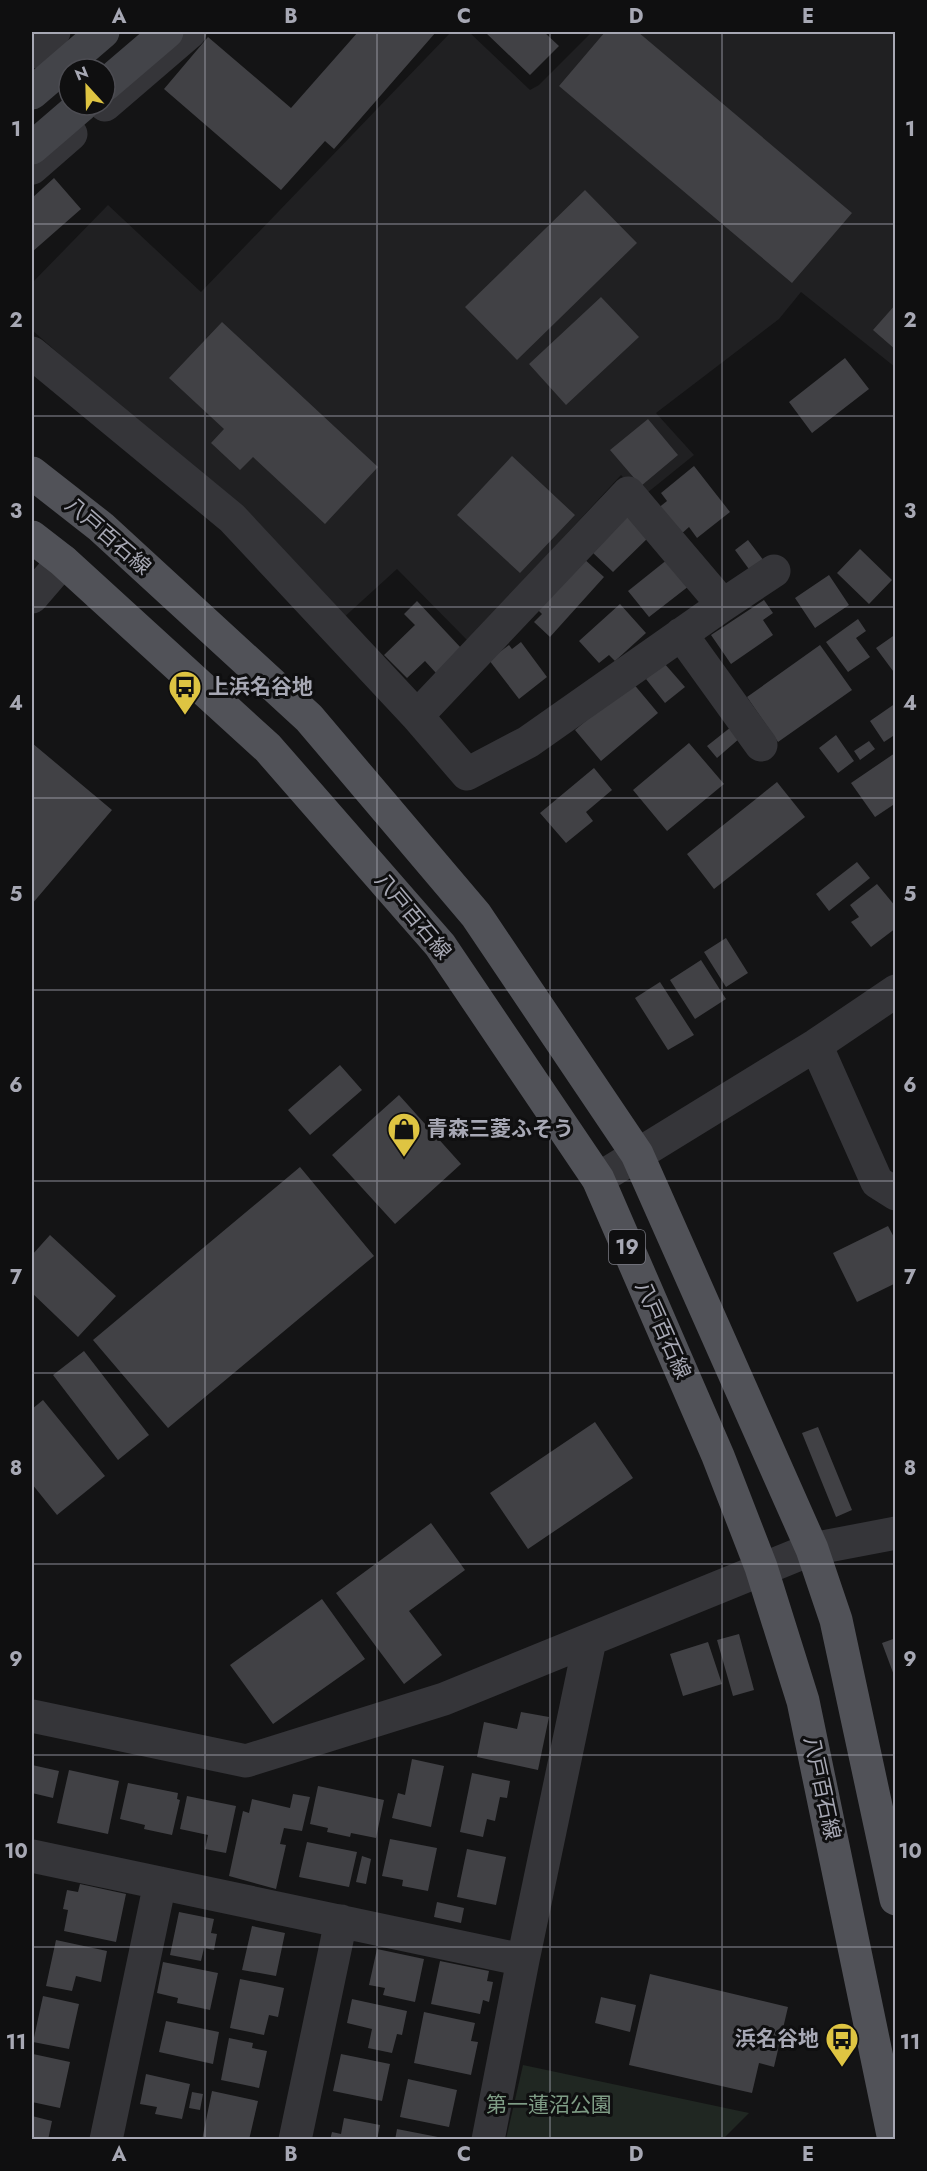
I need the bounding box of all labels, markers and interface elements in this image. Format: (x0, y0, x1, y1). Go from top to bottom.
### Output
text: A (111, 2, 127, 31)
text: B (284, 2, 298, 31)
text: C (457, 2, 471, 31)
text: D (629, 2, 643, 31)
text: E (802, 2, 814, 31)
north arrow (57, 57, 117, 117)
text: N (71, 61, 92, 87)
text: 1 (11, 115, 21, 144)
text: 1 (905, 115, 915, 144)
text: 2 (9, 306, 23, 335)
text: 2 (903, 306, 917, 335)
street label: 八戸百石線 (59, 490, 157, 582)
text: 3 (10, 497, 22, 526)
text: 3 (904, 497, 916, 526)
bus stop icon: 上浜名谷地 (167, 669, 203, 716)
place label: 上浜名谷地 (208, 672, 313, 702)
text: 4 (9, 689, 23, 718)
text: 4 (903, 689, 917, 718)
street label: 八戸百石線 (368, 866, 458, 966)
text: 5 (10, 880, 23, 909)
text: 5 (904, 880, 917, 909)
text: 6 (9, 1071, 23, 1100)
text: 6 (903, 1071, 917, 1100)
shop icon: 青森三菱ふそう (386, 1111, 422, 1158)
place label: 青森三菱ふそう (427, 1114, 574, 1144)
road number: 19 (609, 1230, 645, 1264)
text: 7 (10, 1263, 23, 1292)
text: 7 (904, 1263, 917, 1292)
street label: 八戸百石線 (628, 1276, 698, 1384)
text: 8 (10, 1454, 22, 1483)
text: 8 (904, 1454, 916, 1483)
text: 9 (9, 1645, 23, 1674)
text: 9 (903, 1645, 917, 1674)
street label: 八戸百石線 (796, 1734, 848, 1842)
text: 10 (4, 1837, 28, 1866)
text: 10 (898, 1837, 922, 1866)
bus stop icon: 浜名谷地 (824, 2021, 860, 2068)
place label: 浜名谷地 (735, 2024, 819, 2054)
text: 11 (6, 2028, 26, 2057)
text: 11 (900, 2028, 920, 2057)
park label: 第一蓮沼公園 (486, 2090, 612, 2120)
text: A (111, 2140, 127, 2169)
text: B (284, 2140, 298, 2169)
text: C (457, 2140, 471, 2169)
text: D (629, 2140, 643, 2169)
text: E (802, 2140, 814, 2169)

